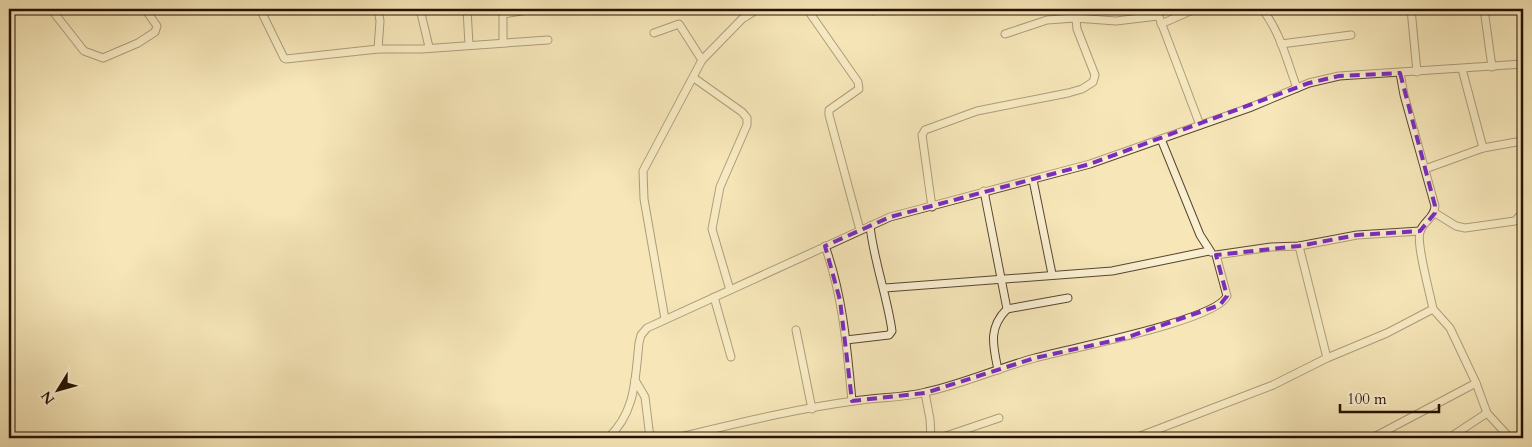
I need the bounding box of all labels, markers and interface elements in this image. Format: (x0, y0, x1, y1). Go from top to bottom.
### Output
north arrow (32, 364, 82, 414)
scale bar (1340, 382, 1438, 414)
text: N (37, 387, 59, 408)
text: 100 m (1347, 389, 1387, 409)

